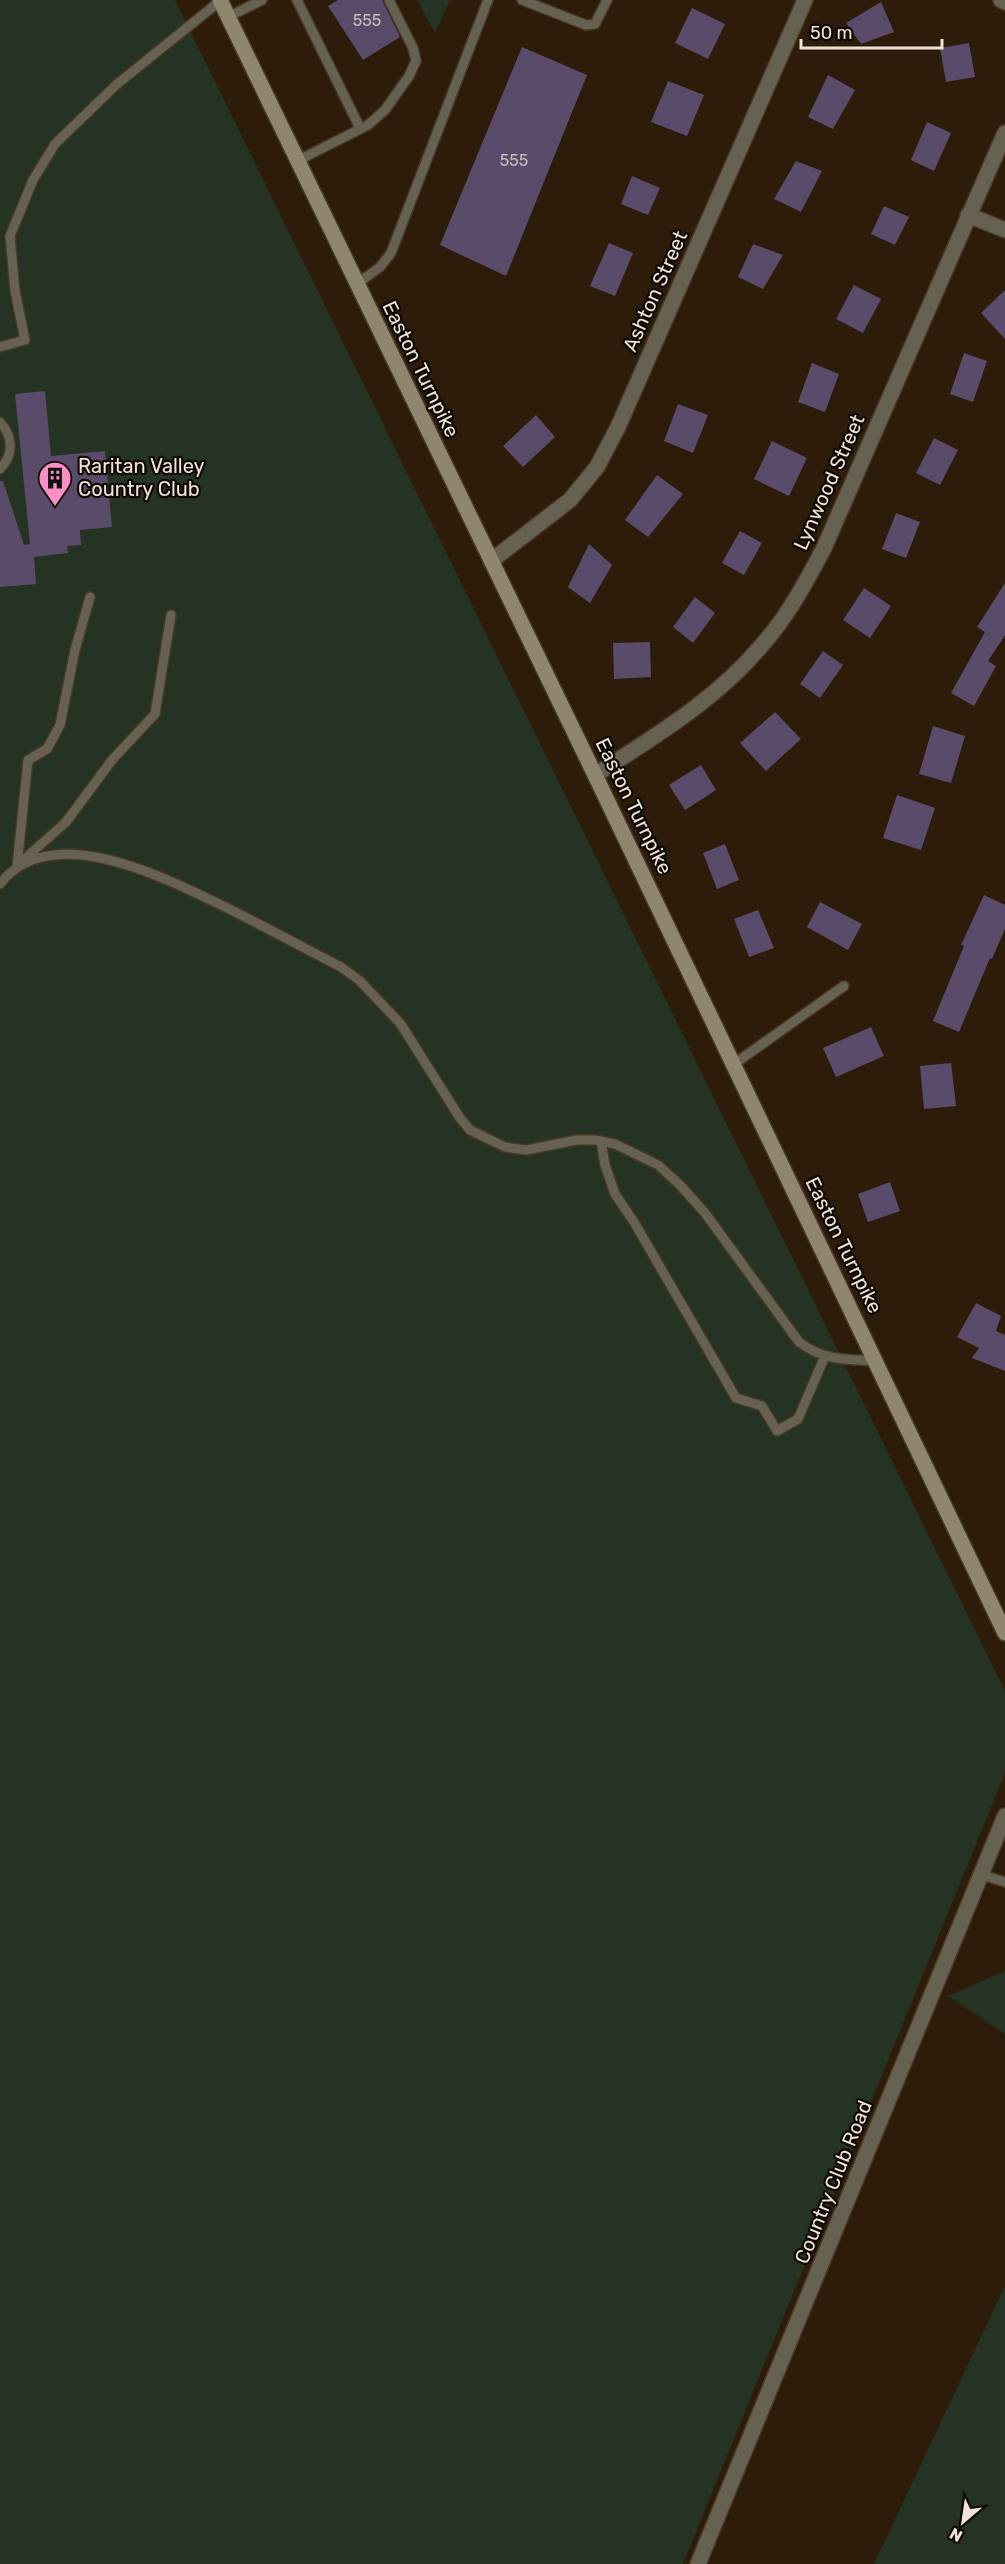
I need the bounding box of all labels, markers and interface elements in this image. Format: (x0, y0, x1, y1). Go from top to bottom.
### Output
house number: 555 (353, 11, 381, 30)
scale bar (801, 12, 942, 50)
text: 50 m (810, 22, 853, 44)
house number: 555 (500, 151, 528, 170)
street label: Ashton Street (618, 227, 692, 355)
street label: Easton Turnpike (378, 297, 464, 441)
street label: Lynwood Street (788, 410, 870, 553)
place label: Raritan Valley Country Club (78, 454, 205, 501)
building icon: Raritan Valley Country Club (37, 460, 73, 507)
street label: Easton Turnpike (591, 734, 677, 878)
street label: Easton Turnpike (801, 1173, 887, 1317)
street label: Country Club Road (789, 2097, 877, 2267)
north arrow (933, 2492, 993, 2552)
text: N (946, 2524, 966, 2546)

